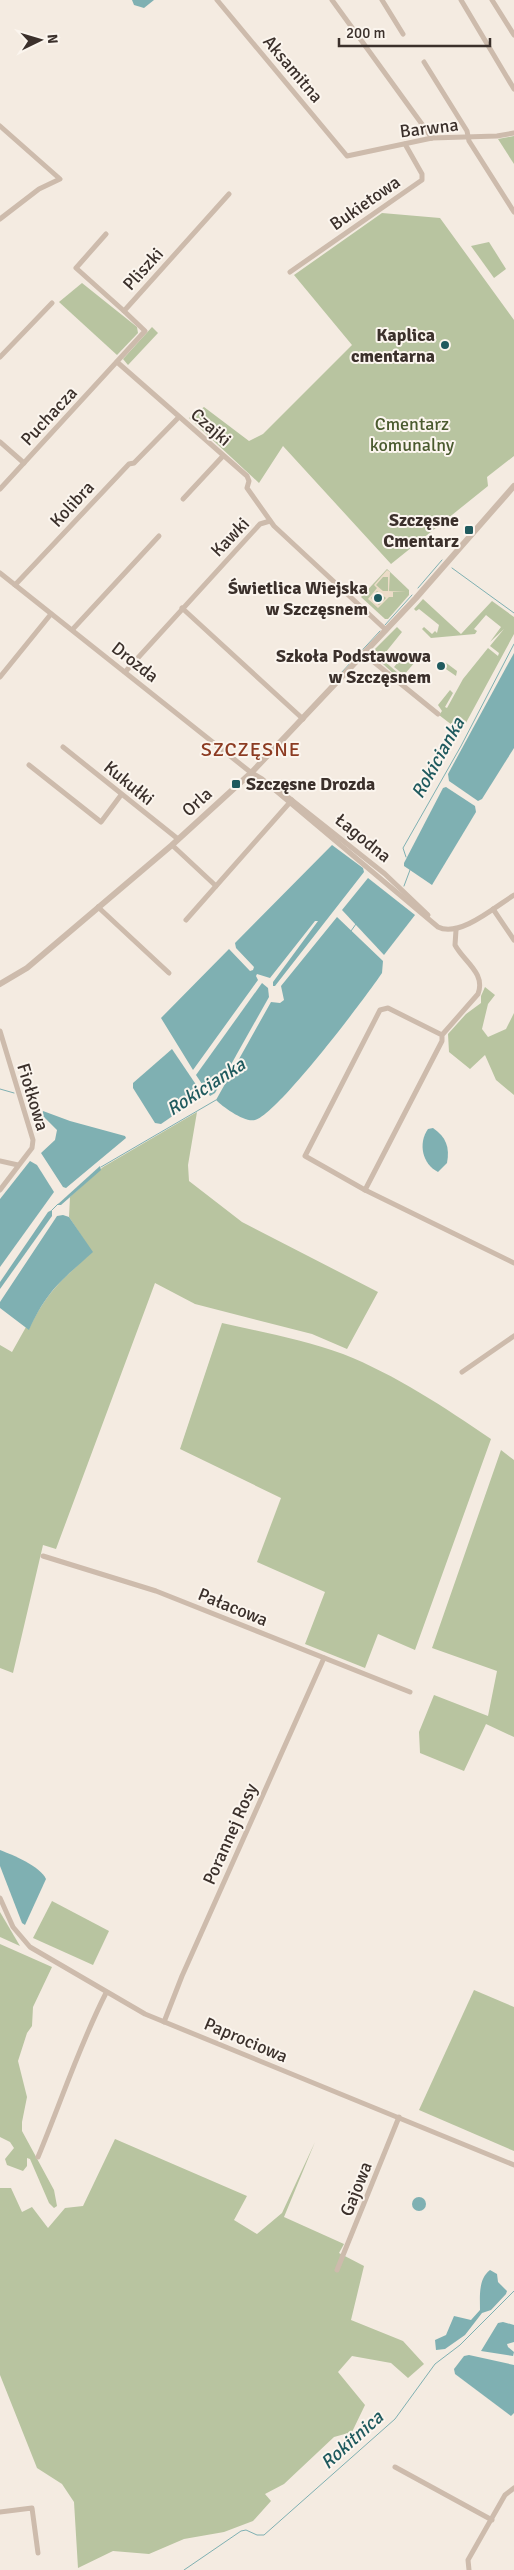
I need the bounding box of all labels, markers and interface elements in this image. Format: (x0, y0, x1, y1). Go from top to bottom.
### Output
north arrow (15, 15, 65, 65)
scale bar (339, 15, 490, 47)
text: 200 m (346, 24, 386, 42)
street label: Aksamitna (258, 31, 328, 107)
text: N (44, 33, 61, 45)
street label: Barwna (398, 113, 460, 143)
street label: Bukietowa (326, 171, 404, 235)
street label: Pliszki (118, 243, 168, 295)
place label: Kaplica cmentarna (351, 324, 435, 367)
marker: Kaplica cmentarna (439, 339, 451, 351)
street label: Puchacza (16, 382, 82, 450)
street label: Czajki (186, 403, 236, 451)
park label: Cmentarz komunalny (370, 413, 455, 456)
street label: Kolibra (45, 476, 99, 532)
place label: Szczęsne Cmentarz (383, 509, 459, 552)
street label: Kawki (206, 513, 254, 561)
marker: Szczęsne Cmentarz (463, 524, 475, 536)
place label: Świetlica Wiejska w Szczęsnem (228, 577, 368, 620)
marker: Świetlica Wiejska w Szczęsnem (372, 592, 384, 604)
street label: Drozda (107, 637, 163, 687)
place label: Szkoła Podstawowa w Szczęsnem (276, 645, 431, 688)
marker: Szkoła Podstawowa w Szczęsnem (435, 660, 447, 672)
water label: Rokicianka (406, 712, 471, 803)
district label: SZCZĘSNE (201, 737, 301, 762)
street label: Kukułki (99, 756, 159, 810)
place label: Szczęsne Drozda (246, 773, 375, 795)
marker: Szczęsne Drozda (230, 778, 242, 790)
street label: Orla (177, 783, 217, 821)
street label: Łagodna (331, 809, 395, 867)
water label: Rokicianka (162, 1052, 251, 1121)
street label: Fiołkowa (12, 1061, 54, 1133)
street label: Pałacowa (195, 1583, 271, 1631)
street label: Porannej Rosy (198, 1779, 262, 1888)
street label: Paprociowa (201, 2013, 291, 2067)
street label: Gajowa (335, 2159, 377, 2219)
water label: Rokitnica (316, 2405, 389, 2474)

